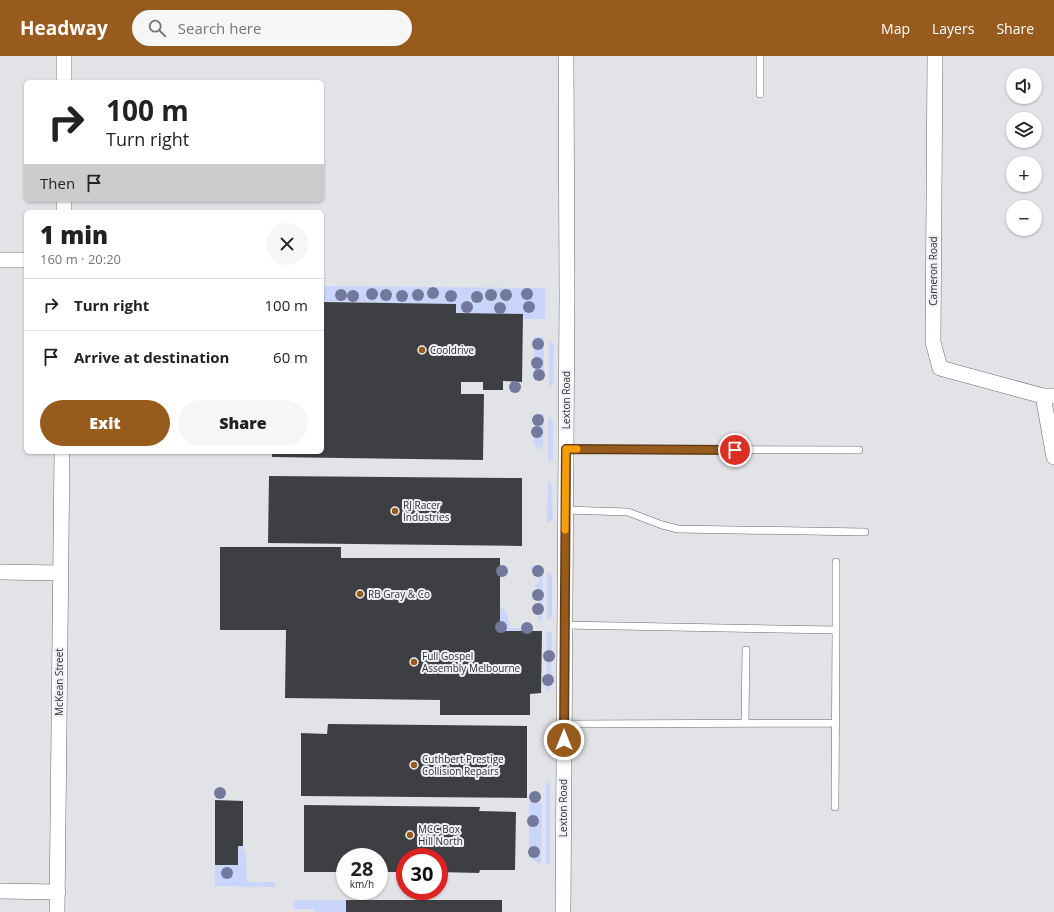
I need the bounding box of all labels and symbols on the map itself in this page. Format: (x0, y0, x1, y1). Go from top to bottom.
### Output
street label: Cameron Road (926, 236, 940, 306)
place label: Cooldrive (430, 343, 475, 357)
marker: Cooldrive (417, 345, 427, 355)
street label: Lexton Road (559, 371, 573, 429)
pin (718, 433, 752, 467)
place label: RJ Racer Industries (403, 498, 450, 524)
marker: RJ Racer Industries (390, 506, 400, 516)
place label: RB Gray & Co (368, 587, 430, 601)
marker: RB Gray & Co (355, 589, 365, 599)
street label: McKean Street (52, 648, 66, 716)
place label: Full Gospel Assembly Melbourne (422, 649, 521, 675)
marker: Full Gospel Assembly Melbourne (409, 657, 419, 667)
position arrow (543, 719, 585, 761)
place label: Cuthbert Prestige Collision Repairs (422, 752, 504, 778)
marker: Cuthbert Prestige Collision Repairs (409, 760, 419, 770)
street label: Lexton Road (556, 779, 570, 837)
place label: MCC Box Hill North (418, 822, 463, 848)
marker: MCC Box Hill North (405, 830, 415, 840)
speed limit sign: 30 (396, 848, 448, 900)

